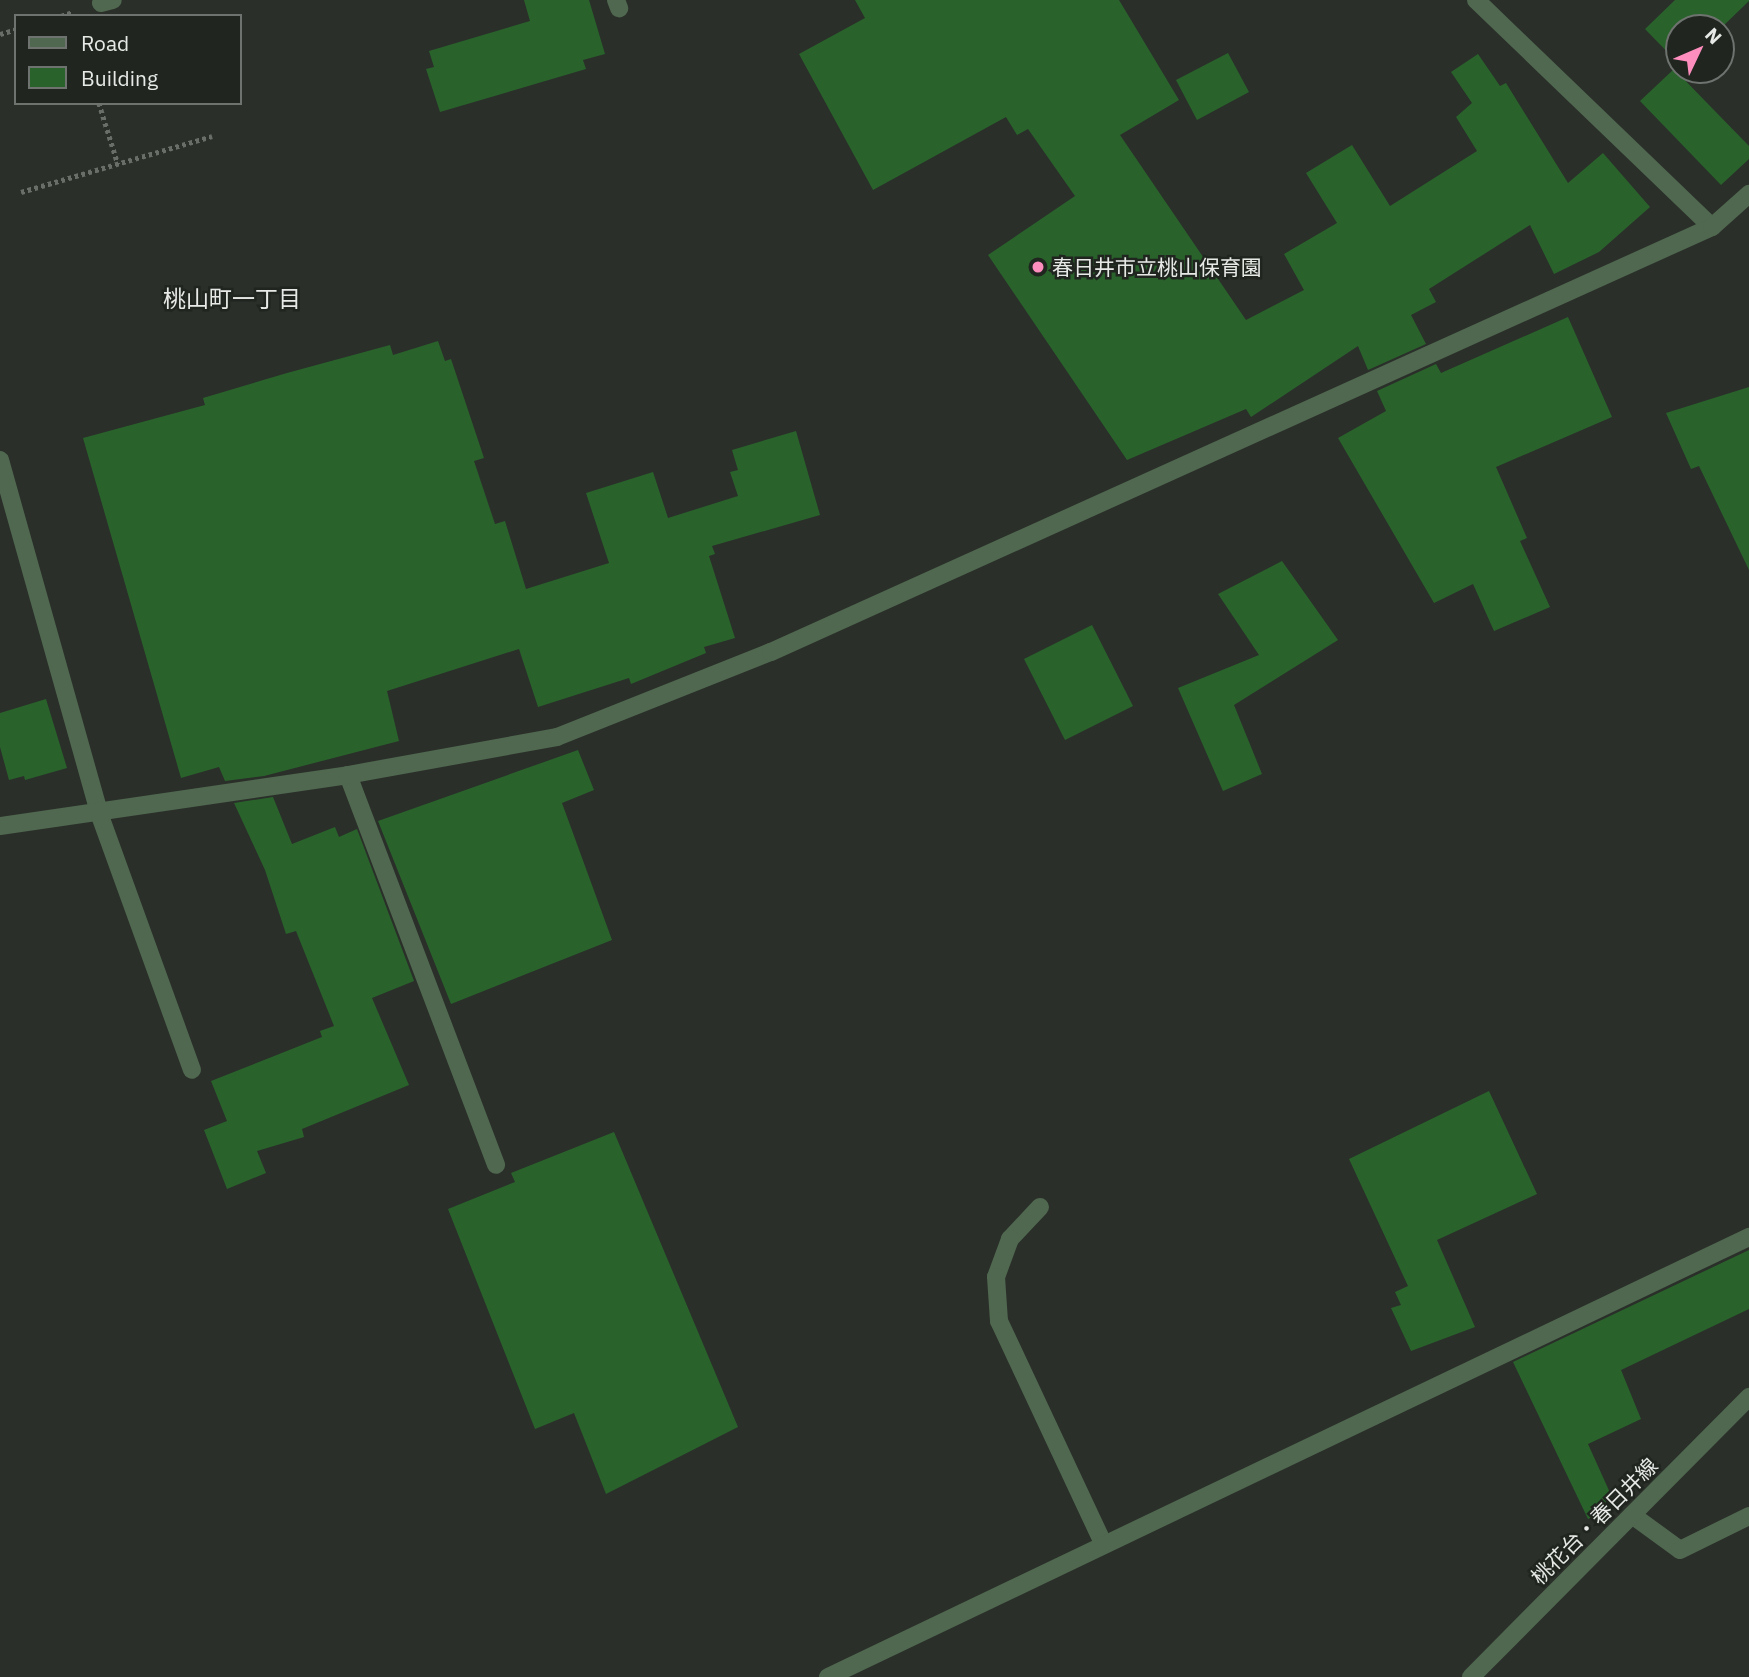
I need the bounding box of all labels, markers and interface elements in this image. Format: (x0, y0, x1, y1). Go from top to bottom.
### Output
legend (14, 14, 242, 105)
north arrow (1665, 14, 1735, 84)
text: N (1700, 23, 1727, 49)
text: Road (81, 29, 129, 57)
text: Building (81, 64, 158, 92)
place label: 春日井市立桃山保育園 (1052, 254, 1262, 280)
marker: 春日井市立桃山保育園 (1030, 259, 1046, 275)
district label: 桃山町一丁目 (163, 284, 301, 312)
street label: 桃花台・春日井線 (1526, 1453, 1662, 1589)

